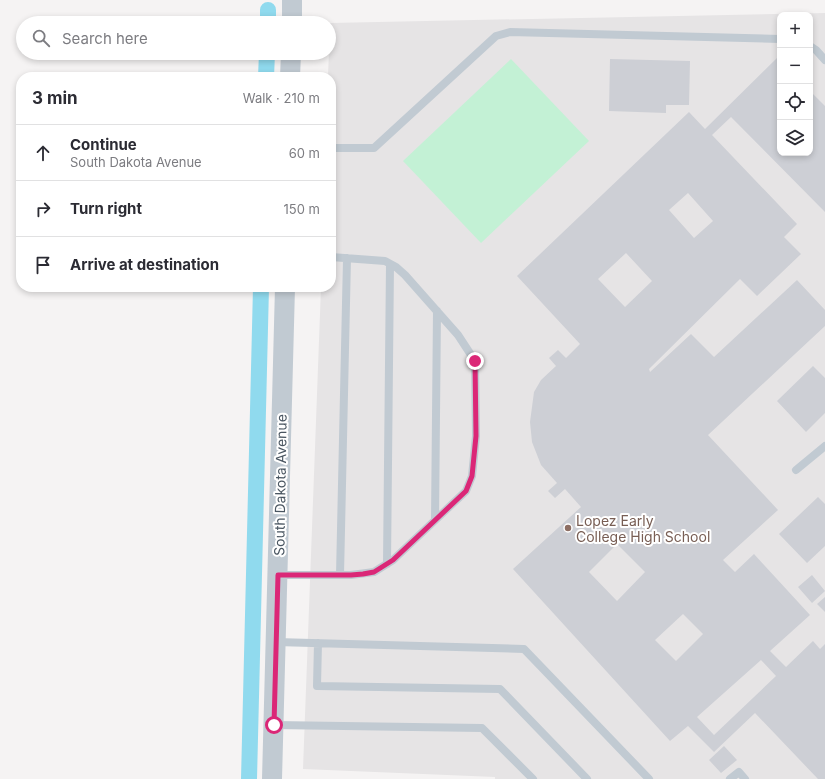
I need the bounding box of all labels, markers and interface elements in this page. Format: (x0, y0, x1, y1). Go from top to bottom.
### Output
map controls (777, 12, 813, 156)
button: + (777, 12, 813, 48)
search box (16, 16, 336, 60)
icon: search (30, 27, 52, 49)
text: Search here (62, 29, 148, 48)
button: − (777, 48, 813, 84)
button: locate (777, 84, 813, 120)
text: 3 min (32, 88, 78, 108)
text: Walk · 210 m (243, 90, 320, 106)
button: layers (777, 120, 813, 156)
text: Continue (70, 135, 137, 154)
icon: ahead (32, 142, 54, 164)
text: 60 m (289, 145, 320, 161)
text: South Dakota Avenue (70, 154, 202, 170)
icon: right (32, 198, 54, 220)
text: Turn right (70, 199, 142, 218)
text: 150 m (284, 201, 320, 217)
icon: arrive (32, 254, 54, 276)
text: Arrive at destination (70, 255, 219, 274)
route end (466, 352, 484, 370)
street label: South Dakota Avenue (270, 414, 290, 556)
place label: Lopez Early College High School (576, 512, 710, 545)
marker: Lopez Early College High School (563, 523, 573, 533)
route start (265, 716, 283, 734)

